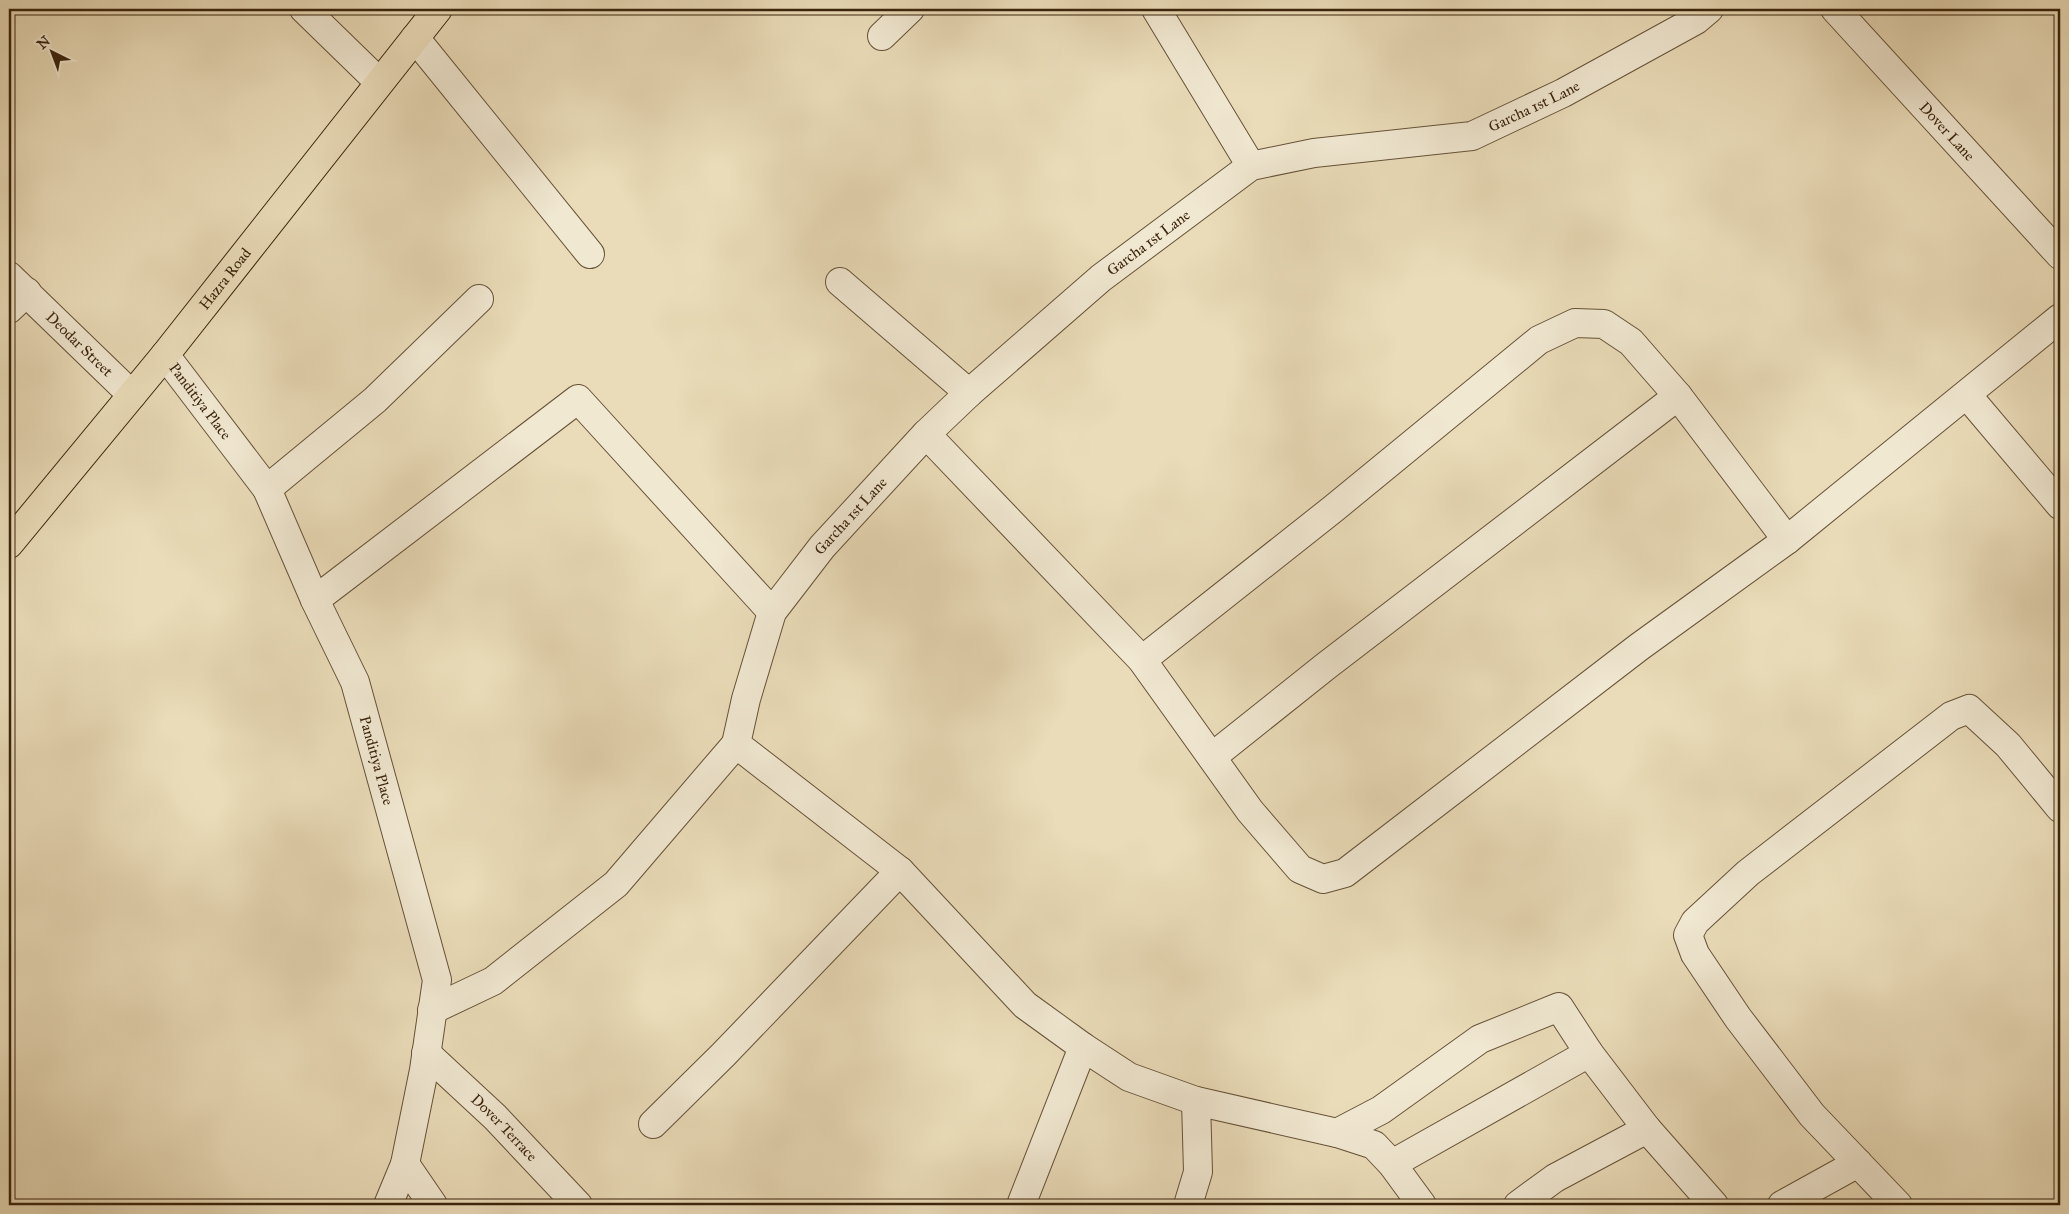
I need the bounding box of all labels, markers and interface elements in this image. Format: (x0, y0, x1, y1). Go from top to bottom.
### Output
north arrow (28, 28, 78, 78)
text: N (34, 32, 54, 53)
street label: Garcha 1st Lane (1486, 77, 1583, 136)
street label: Dover Lane (1916, 98, 1978, 165)
street label: Garcha 1st Lane (1103, 206, 1193, 279)
street label: Hazra Road (195, 244, 255, 313)
street label: Deodar Street (42, 308, 117, 381)
street label: Panditiya Place (165, 359, 235, 443)
street label: Garcha 1st Lane (810, 473, 891, 558)
street label: Panditiya Place (356, 714, 397, 807)
street label: Dover Terrace (467, 1090, 541, 1165)

